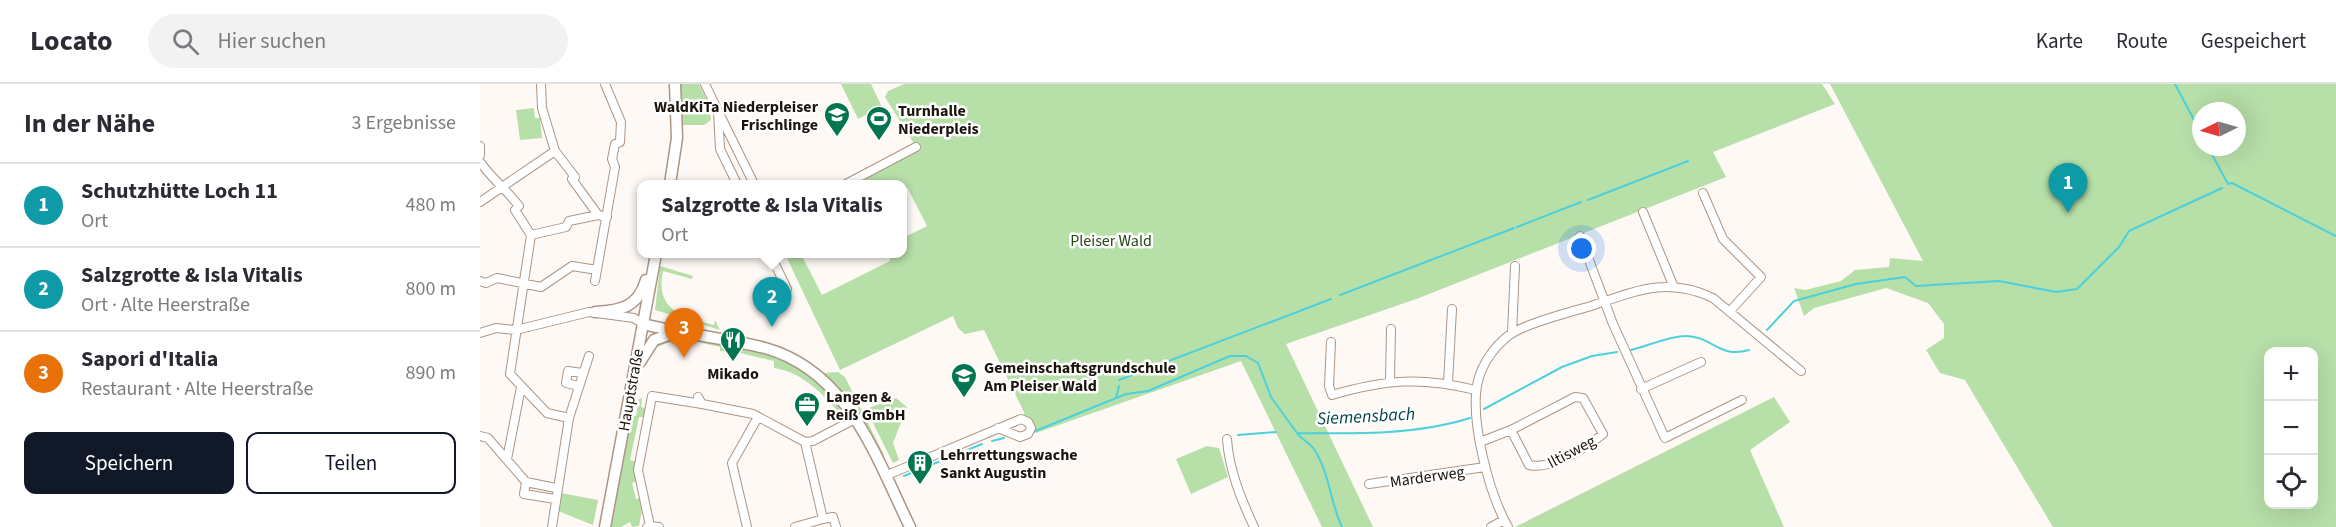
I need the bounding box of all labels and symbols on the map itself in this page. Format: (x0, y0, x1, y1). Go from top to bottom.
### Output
place label: WaldKiTa Niederpleiser Frischlinge (654, 96, 819, 136)
school or university icon: WaldKiTa Niederpleiser Frischlinge (822, 100, 852, 138)
place label: Turnhalle Niederpleis (898, 100, 979, 140)
north arrow (2192, 102, 2246, 156)
sports icon: Turnhalle Niederpleis (864, 104, 894, 142)
pin: 1 (2048, 164, 2088, 213)
park label: Pleiser Wald (1070, 230, 1152, 252)
your location (1567, 234, 1596, 263)
pin: 2 (752, 278, 792, 327)
pin: 3 (664, 308, 704, 358)
restaurant icon: Mikado (718, 325, 748, 363)
street label: Hauptstraße (613, 347, 649, 433)
place label: Gemeinschaftsgrundschule Am Pleiser Wald (983, 357, 1176, 397)
school or university icon: Gemeinschaftsgrundschule Am Pleiser Wald (949, 361, 979, 399)
place label: Mikado (707, 363, 759, 385)
place label: Langen & Reiß GmbH (826, 386, 906, 426)
office icon: Langen & Reiß GmbH (792, 390, 822, 428)
water label: Siemensbach (1316, 401, 1416, 432)
street label: Iltisweg (1544, 430, 1599, 474)
place label: Lehrrettungswache Sankt Augustin (940, 444, 1078, 484)
building icon: Lehrrettungswache Sankt Augustin (905, 448, 935, 486)
street label: Marderweg (1388, 461, 1466, 493)

